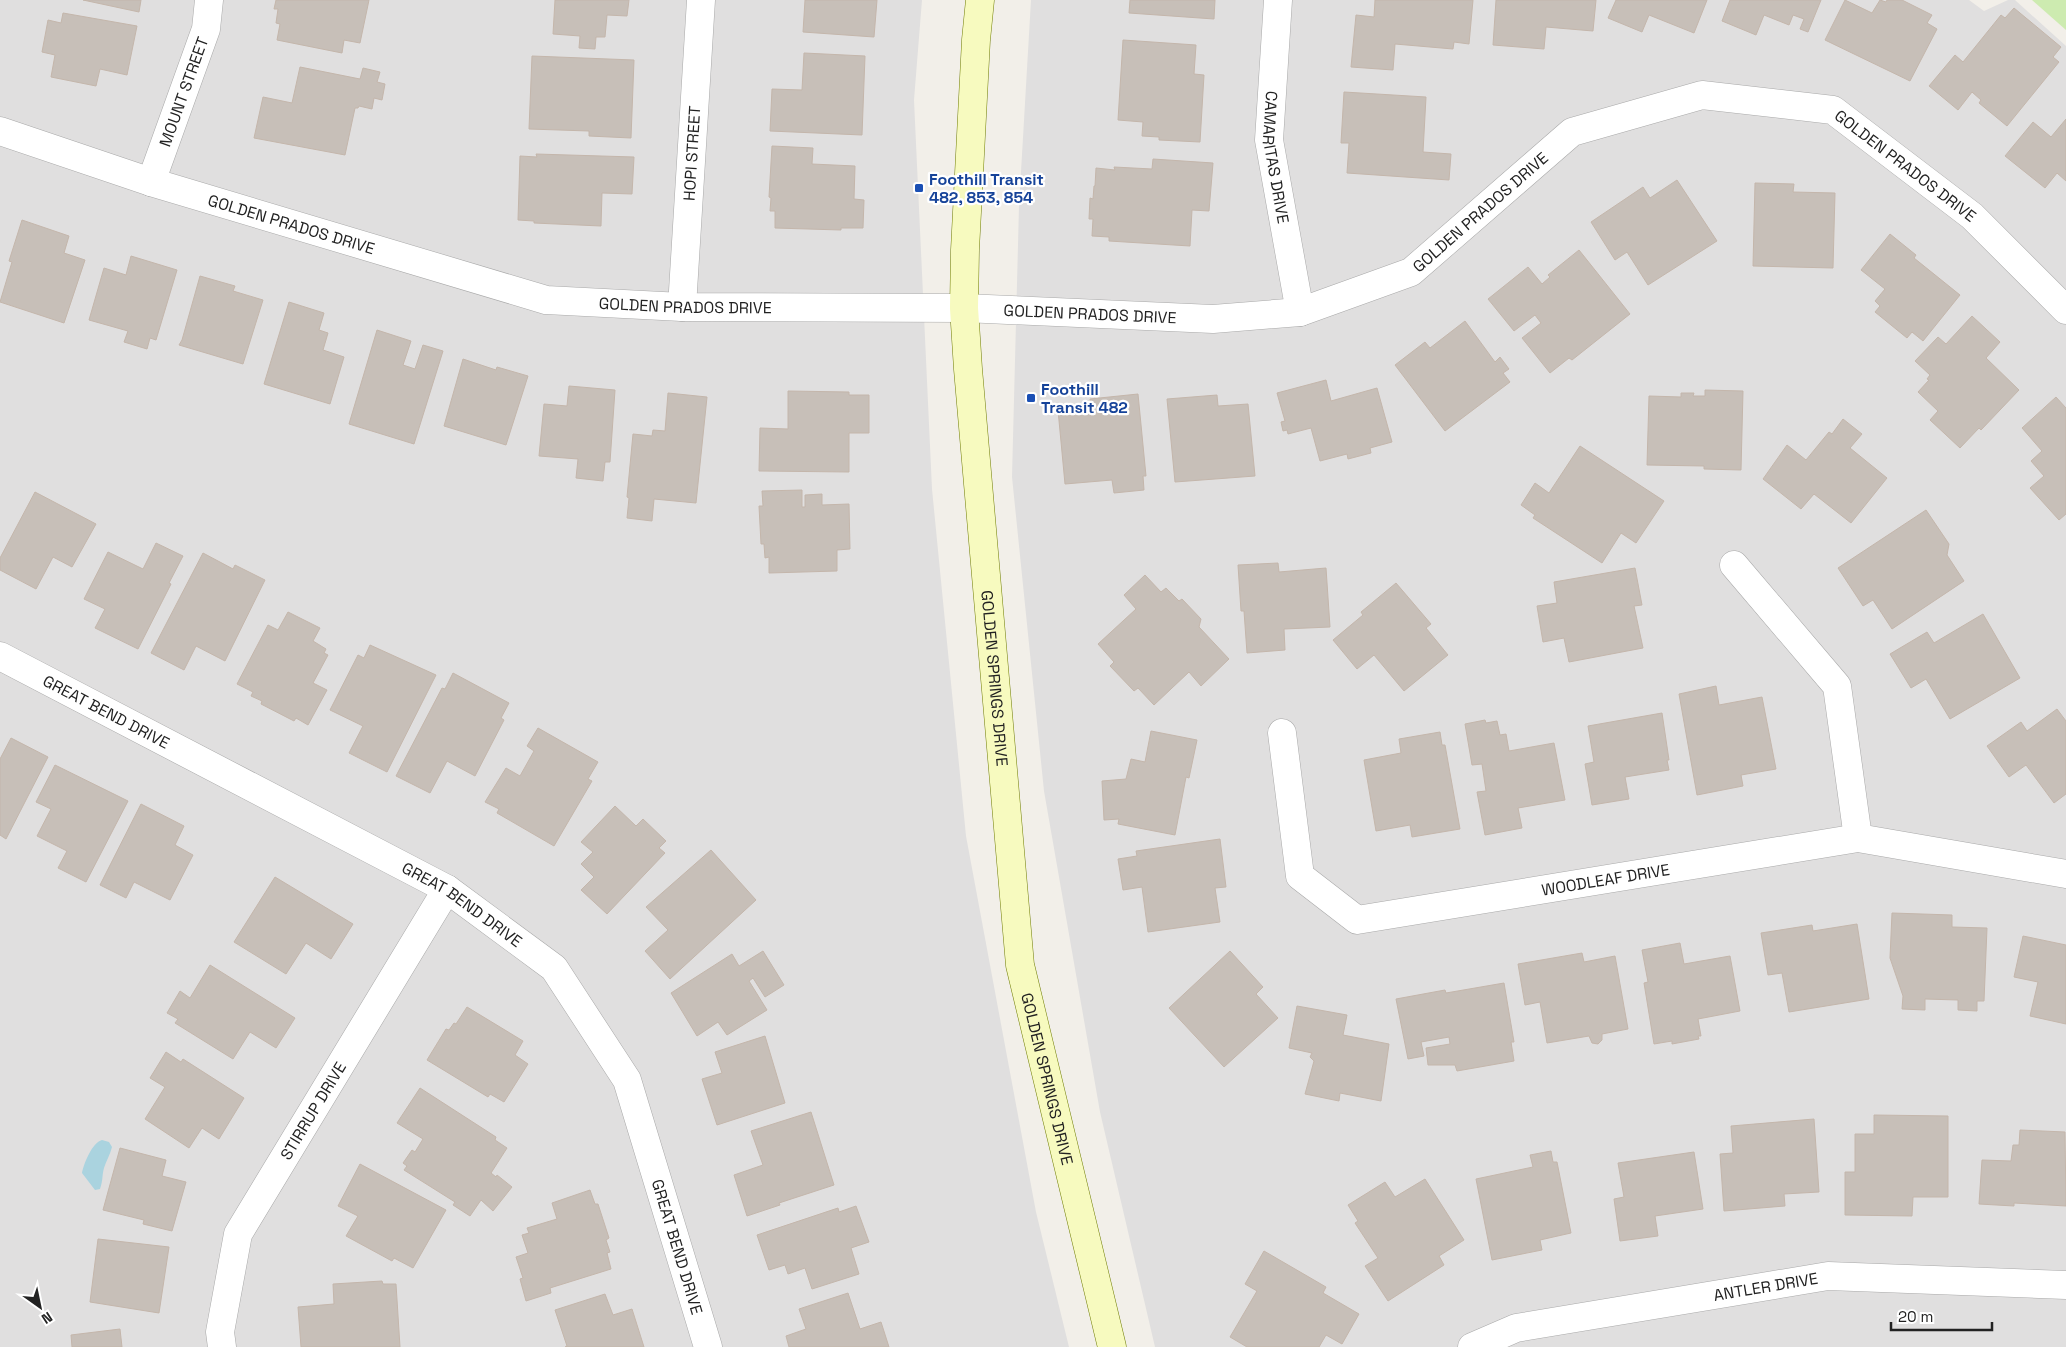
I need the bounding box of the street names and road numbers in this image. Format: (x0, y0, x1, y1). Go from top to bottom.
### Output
street label: MOUNT STREET (155, 34, 213, 150)
street label: CAMARITAS DRIVE (1258, 90, 1294, 225)
street label: HOPI STREET (679, 105, 705, 201)
street label: GOLDEN PRADOS DRIVE (1830, 105, 1980, 227)
street label: GOLDEN PRADOS DRIVE (1408, 148, 1553, 277)
street label: GOLDEN PRADOS DRIVE (205, 190, 377, 259)
street label: GOLDEN PRADOS DRIVE (598, 293, 772, 318)
street label: GOLDEN PRADOS DRIVE (1003, 300, 1177, 328)
street label: GOLDEN SPRINGS DRIVE (976, 589, 1013, 767)
street label: GREAT BEND DRIVE (39, 670, 173, 754)
street label: GREAT BEND DRIVE (398, 857, 526, 952)
street label: WOODLEAF DRIVE (1540, 859, 1671, 901)
street label: GOLDEN SPRINGS DRIVE (1016, 991, 1078, 1167)
street label: STIRRUP DRIVE (275, 1058, 351, 1164)
street label: GREAT BEND DRIVE (647, 1177, 707, 1317)
street label: ANTLER DRIVE (1712, 1268, 1820, 1306)

